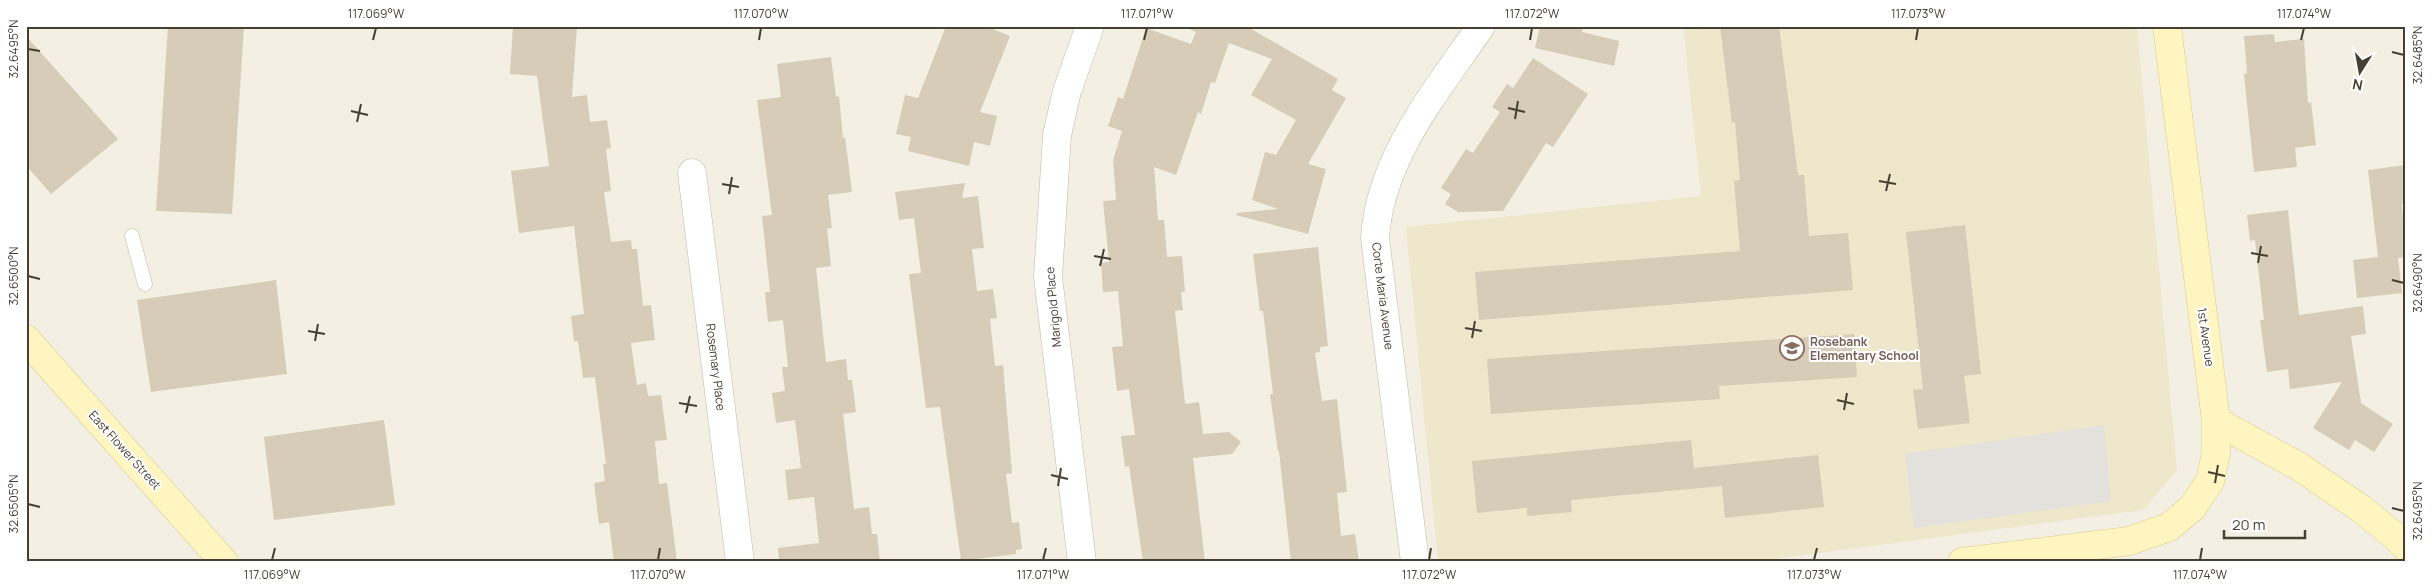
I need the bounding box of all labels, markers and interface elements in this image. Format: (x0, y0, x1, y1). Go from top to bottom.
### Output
text: 117.069°W (348, 5, 405, 22)
text: 117.070°W (734, 5, 789, 22)
text: 117.071°W (1121, 5, 1174, 22)
text: 117.072°W (1505, 5, 1560, 22)
text: 117.073°W (1891, 5, 1946, 22)
text: 117.074°W (2277, 5, 2332, 22)
text: 32.6495°N (5, 20, 22, 78)
text: 32.6485°N (2409, 26, 2426, 84)
north arrow (2334, 48, 2384, 98)
text: N (2351, 75, 2364, 96)
street label: Corte Maria Avenue (1368, 241, 1398, 351)
text: 32.6500°N (5, 246, 22, 306)
text: 32.6490°N (2409, 253, 2426, 313)
street label: Marigold Place (1041, 266, 1065, 348)
street label: 1st Avenue (2193, 306, 2219, 368)
street label: Rosemary Place (702, 322, 730, 412)
place label: Rosebank Elementary School (1810, 333, 1919, 364)
school or university icon: Rosebank Elementary School (1779, 335, 1805, 361)
street label: East Flower Street (85, 407, 165, 493)
text: 32.6505°N (5, 475, 22, 533)
text: 32.6495°N (2409, 482, 2426, 540)
scale bar (2224, 508, 2306, 540)
text: 20 m (2232, 514, 2265, 535)
text: 117.069°W (244, 566, 301, 583)
text: 117.070°W (631, 566, 686, 583)
text: 117.071°W (1017, 566, 1070, 583)
text: 117.072°W (1402, 566, 1457, 583)
text: 117.073°W (1787, 566, 1842, 583)
text: 117.074°W (2173, 566, 2228, 583)

